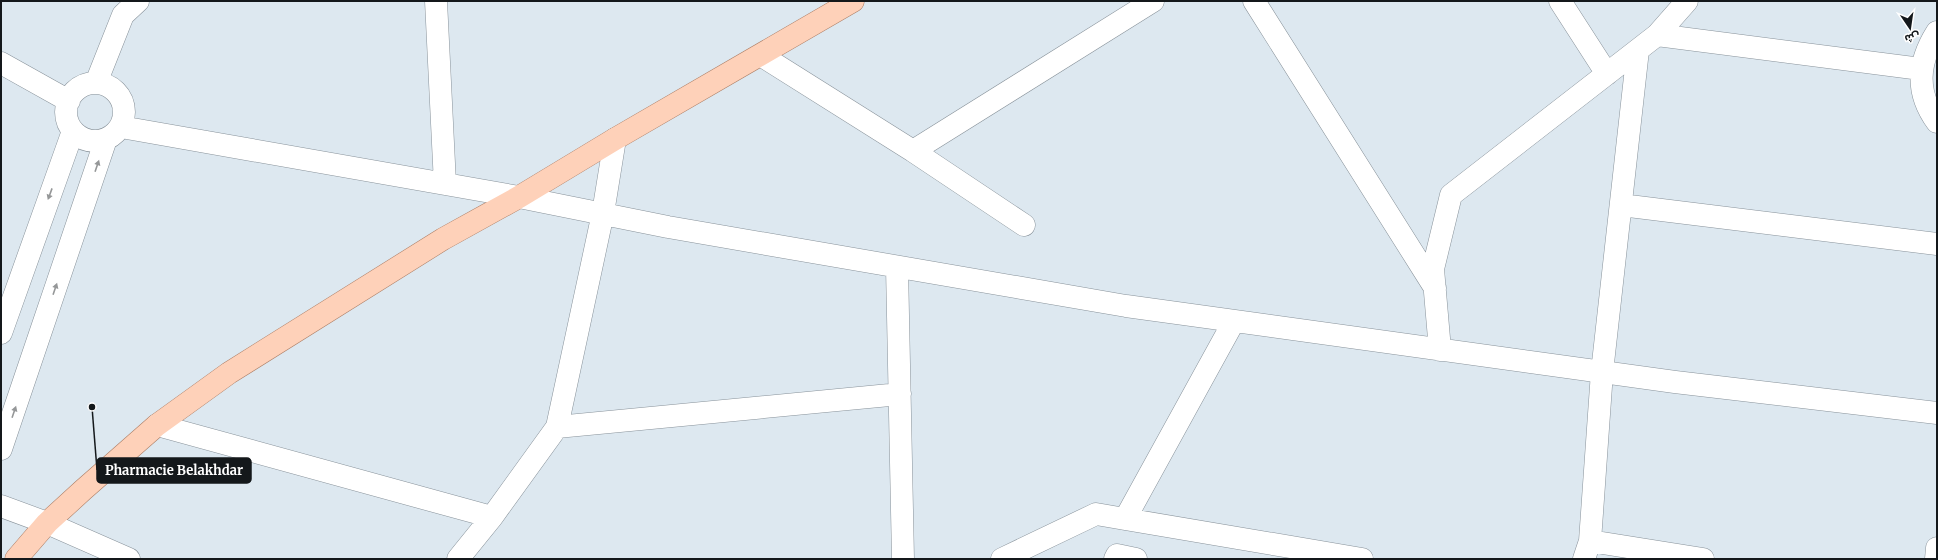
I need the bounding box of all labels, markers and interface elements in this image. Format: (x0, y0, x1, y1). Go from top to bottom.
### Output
north arrow (1890, 8, 1930, 48)
text: ش (1903, 29, 1921, 46)
one-way arrow (94, 159, 100, 171)
one-way arrow (47, 188, 53, 200)
one-way arrow (53, 283, 59, 295)
one-way arrow (11, 406, 17, 418)
callout: Pharmacie Belakhdar (97, 458, 251, 483)
text: Pharmacie Belakhdar (105, 462, 243, 479)

